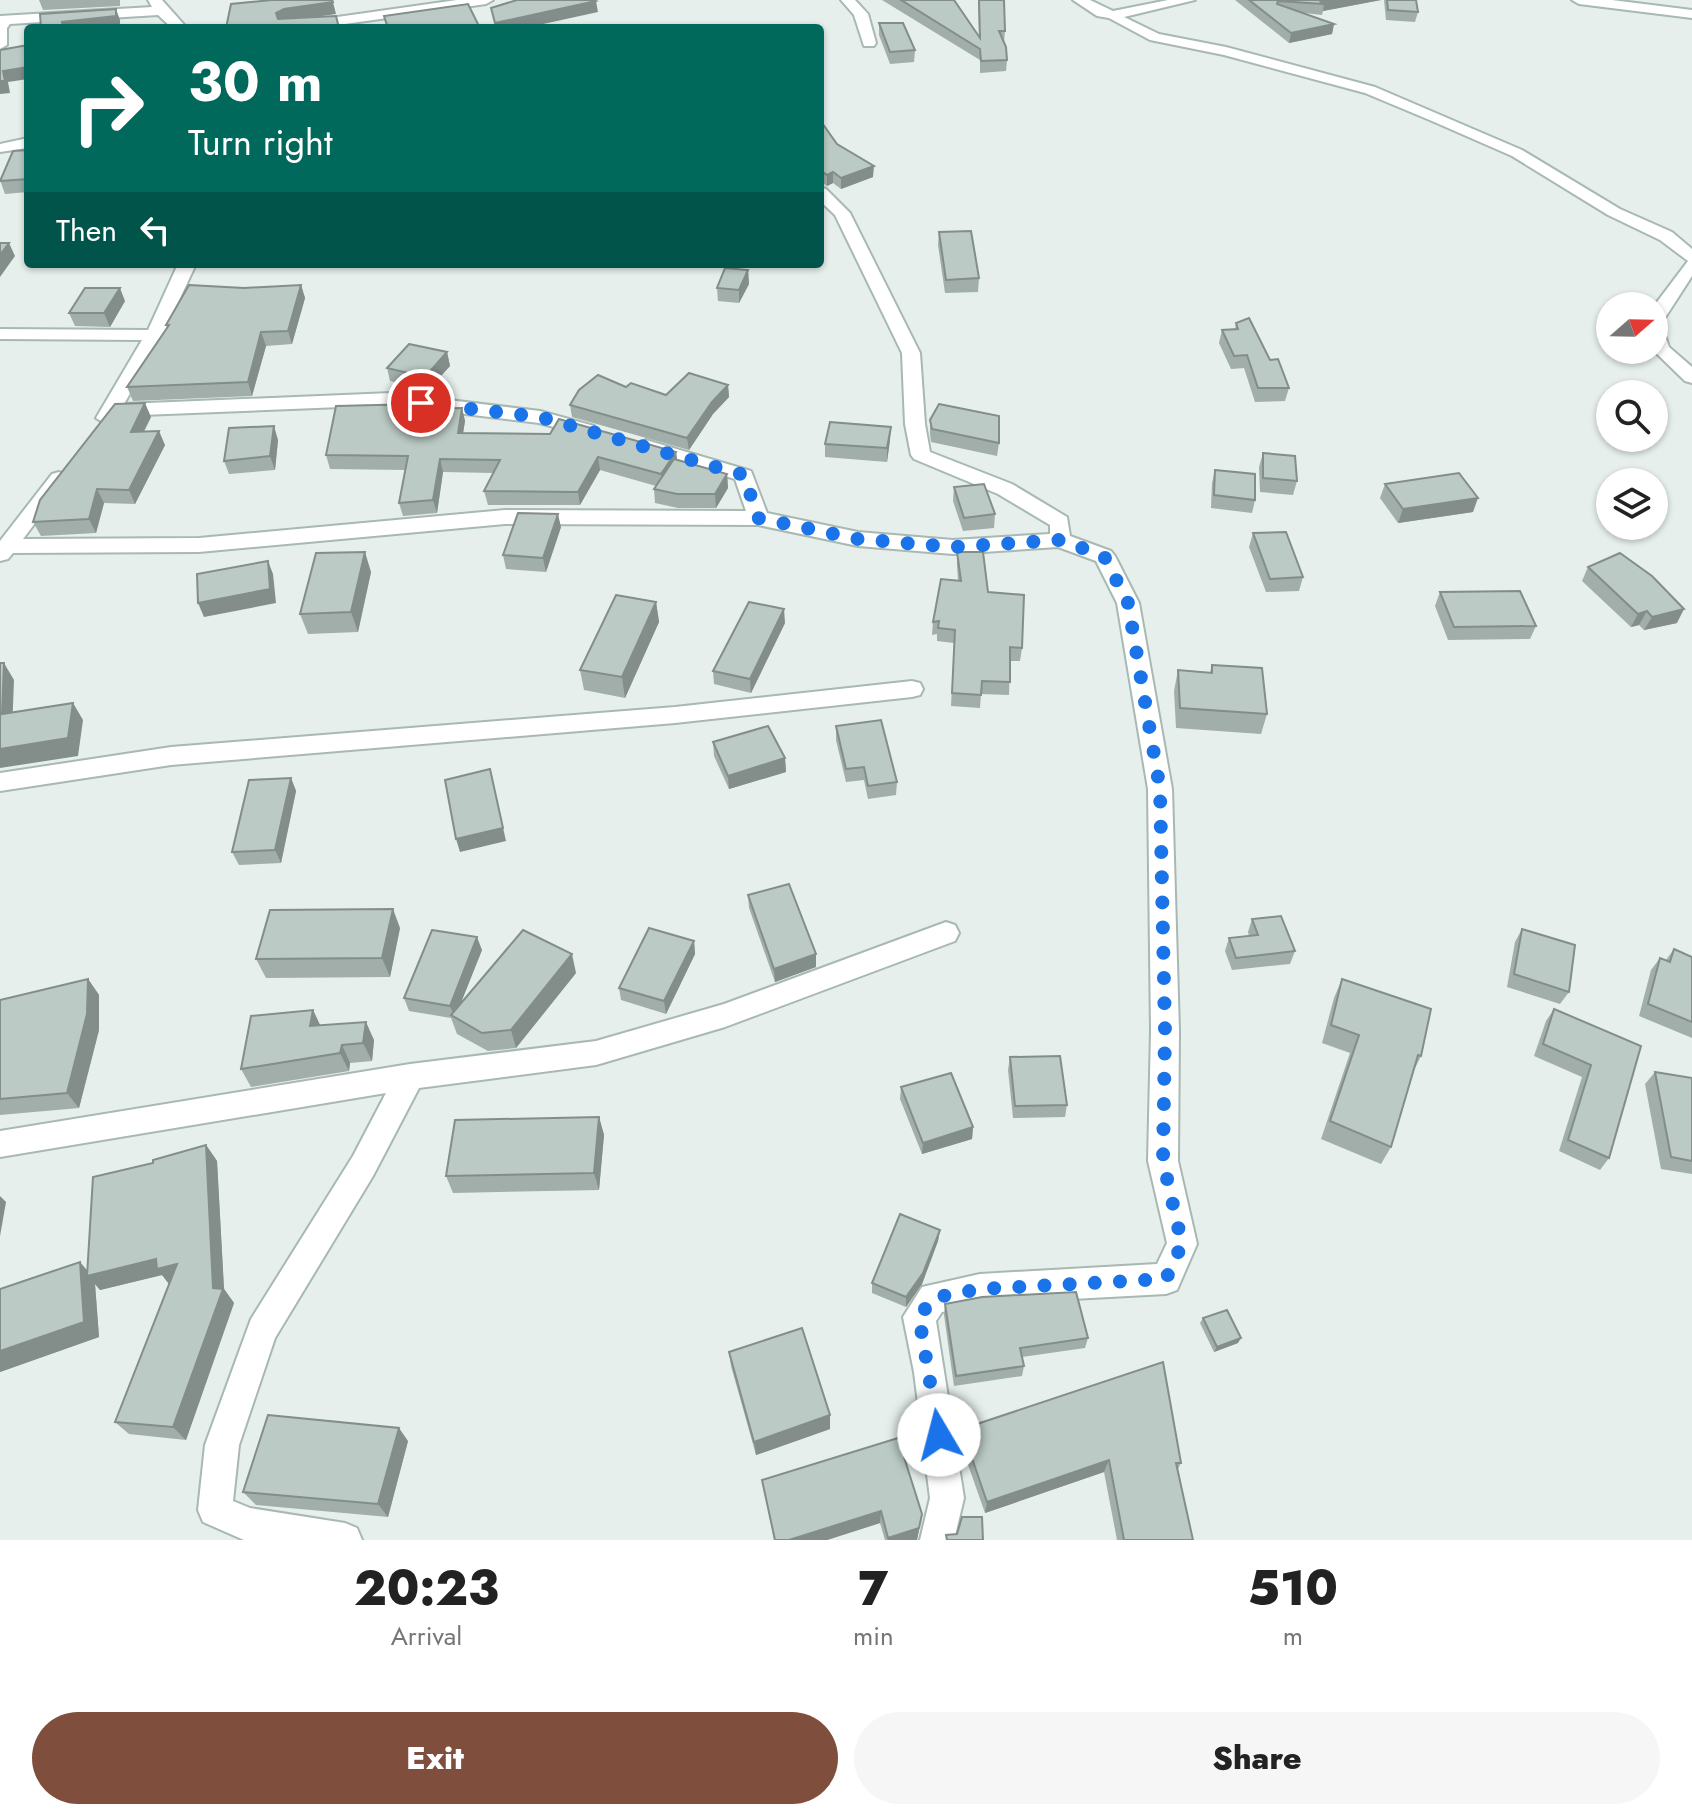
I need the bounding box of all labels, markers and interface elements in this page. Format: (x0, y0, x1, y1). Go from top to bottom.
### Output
text: 30 m (188, 41, 323, 122)
icon: right (56, 56, 160, 160)
text: Turn right (188, 116, 333, 168)
icon: left (133, 208, 177, 252)
text: Then (56, 209, 117, 252)
north arrow (1596, 292, 1668, 364)
map controls (1596, 292, 1668, 540)
pin (387, 369, 455, 437)
button: search (1596, 380, 1668, 452)
icon: arrive (399, 381, 443, 425)
button: layers (1596, 468, 1668, 540)
position arrow (897, 1393, 981, 1477)
text: 20:23 (354, 1554, 499, 1623)
text: 7 (858, 1554, 888, 1623)
text: 510 (1248, 1554, 1338, 1623)
text: Arrival (391, 1617, 462, 1655)
text: min (853, 1617, 894, 1655)
text: m (1283, 1617, 1303, 1655)
button: Exit (32, 1712, 838, 1804)
button: Share (854, 1712, 1660, 1804)

